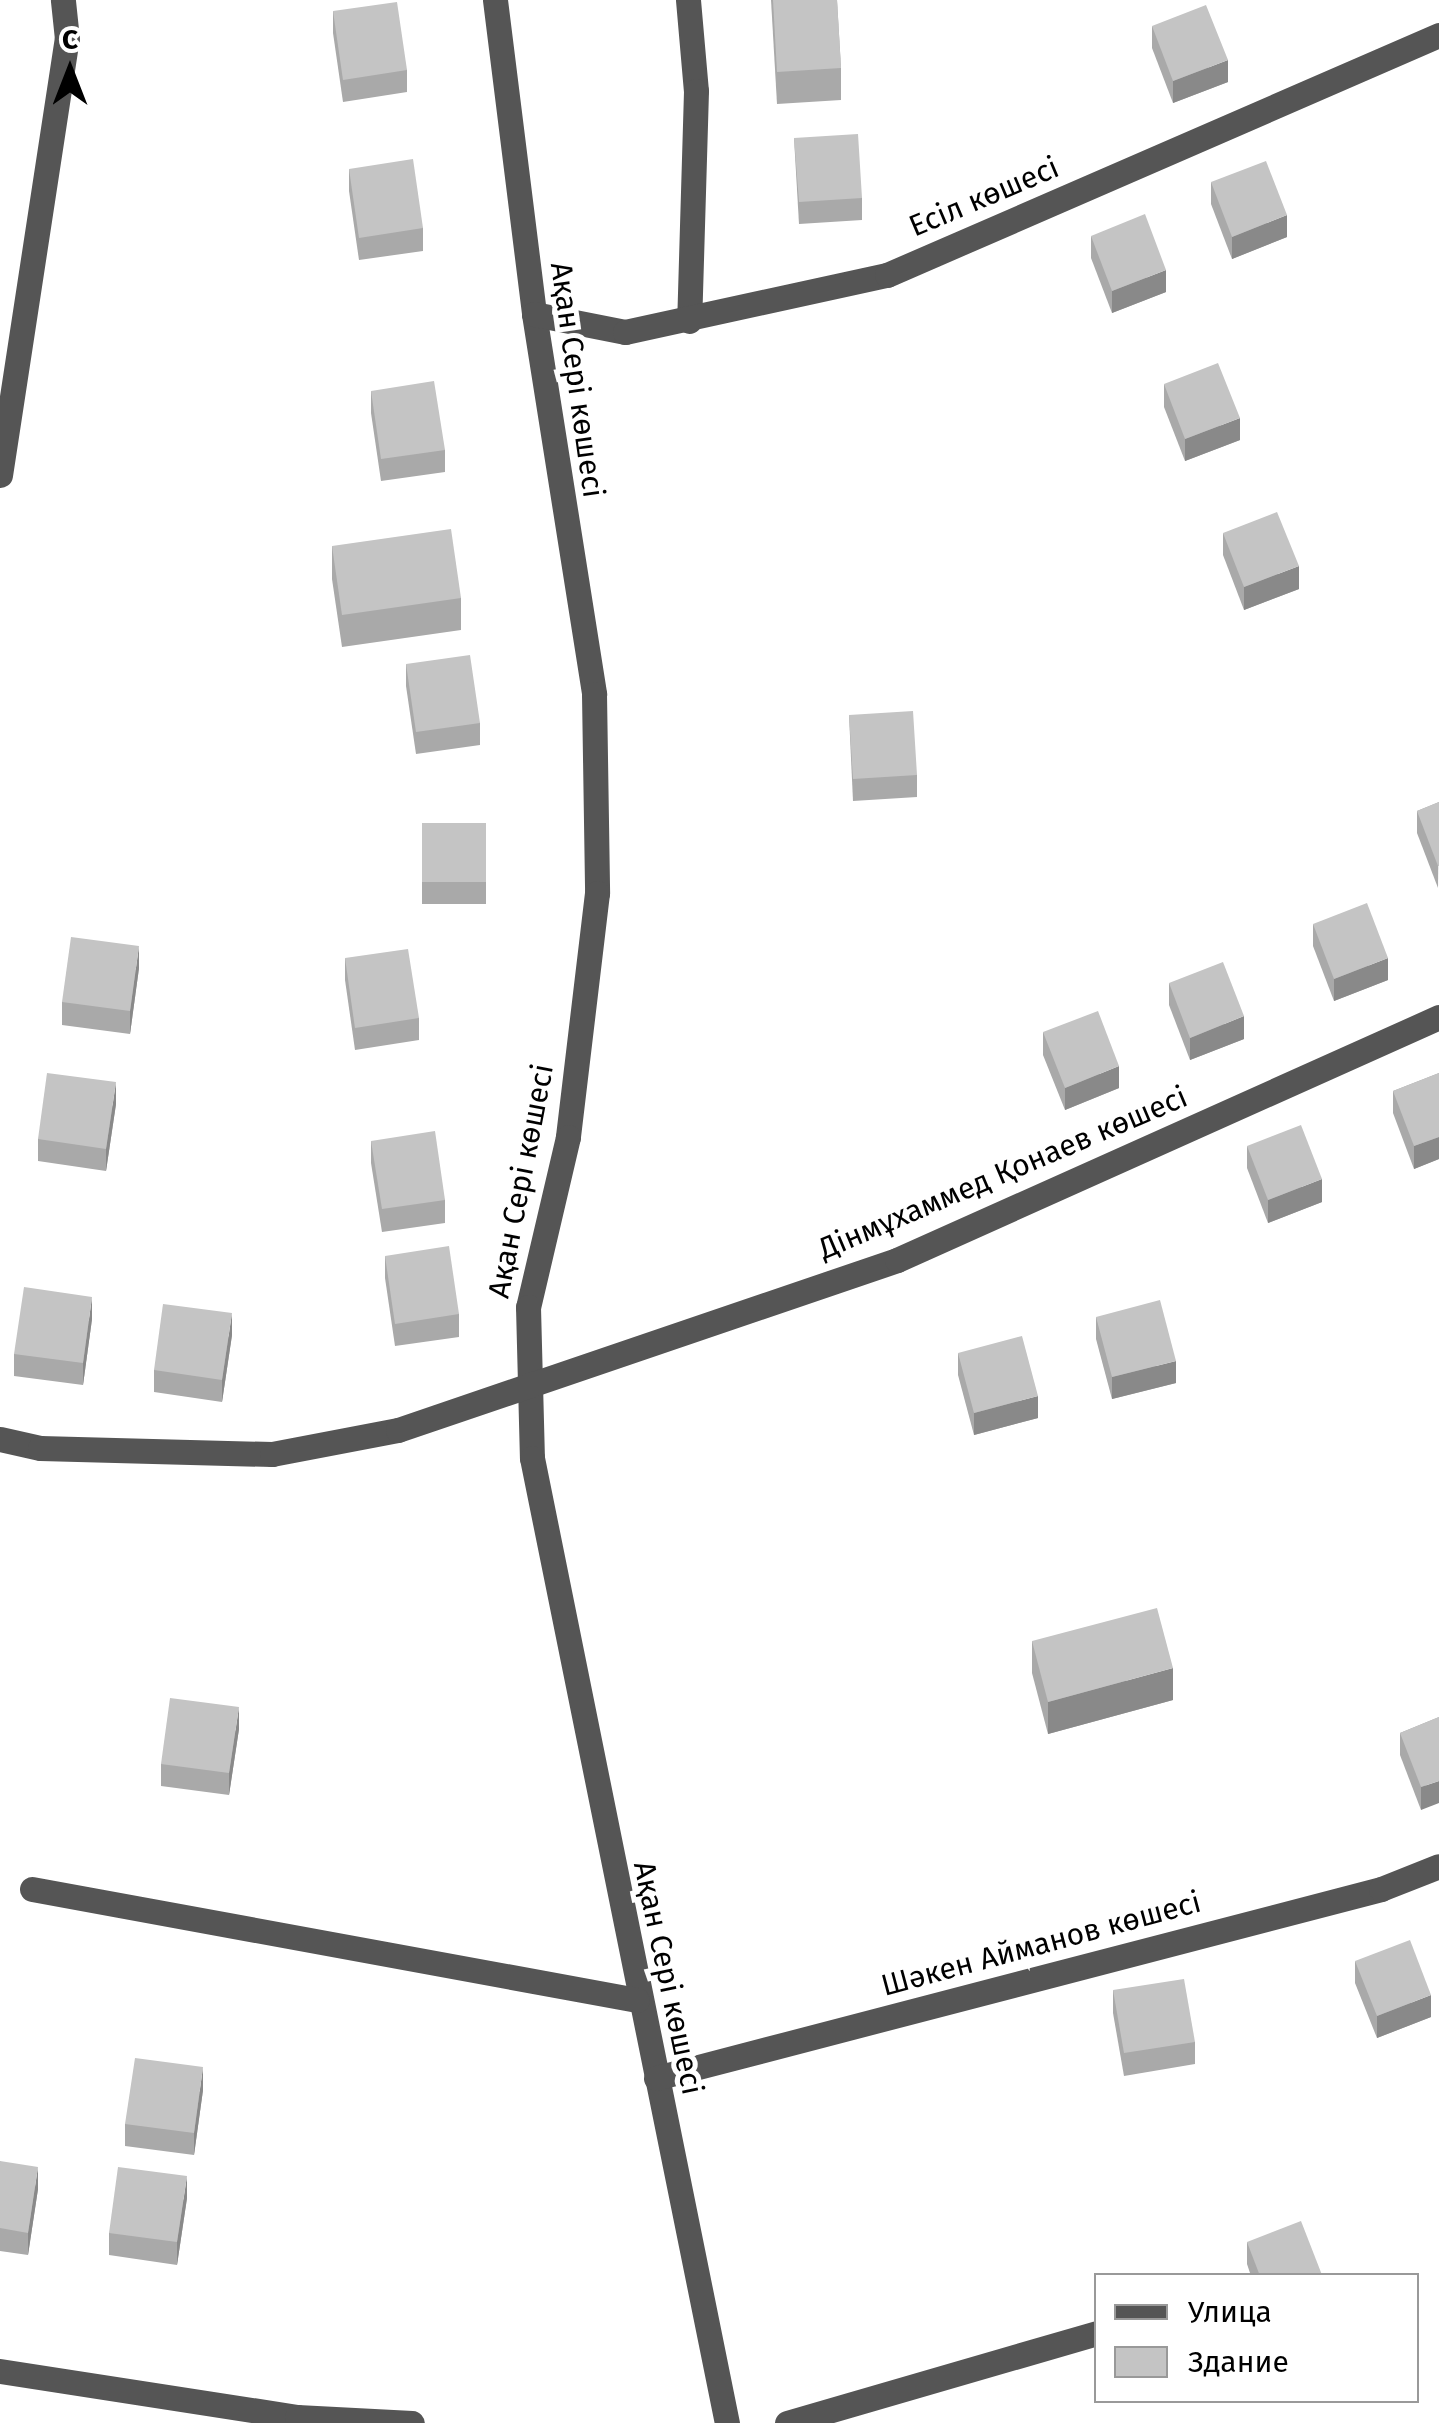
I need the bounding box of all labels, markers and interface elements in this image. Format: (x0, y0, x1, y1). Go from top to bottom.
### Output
north arrow (20, 20, 120, 120)
text: С (62, 23, 78, 56)
street label: Есіл көшесі (904, 149, 1064, 245)
street label: Ақан Сері көшесі (543, 260, 611, 500)
street label: Ақан Сері көшесі (481, 1061, 561, 1301)
street label: Дінмұхаммед Қонаев көшесі (813, 1079, 1193, 1267)
street label: Ақан Сері көшесі (626, 1858, 710, 2098)
street label: Шәкен Айманов көшесі (877, 1884, 1205, 2004)
legend (1094, 2273, 1419, 2403)
text: Улица (1188, 2294, 1272, 2330)
text: Здание (1188, 2344, 1289, 2380)

